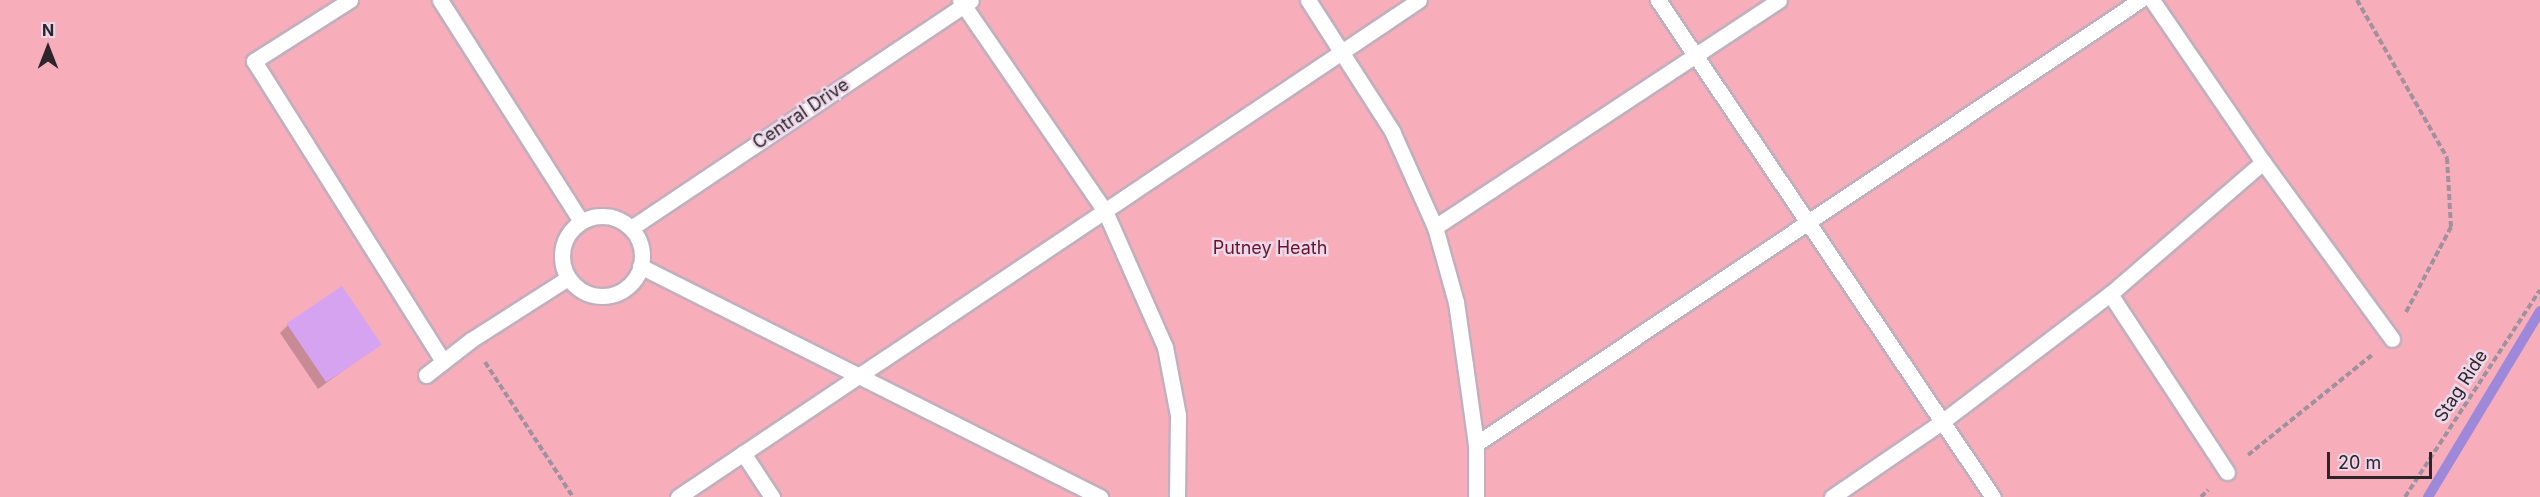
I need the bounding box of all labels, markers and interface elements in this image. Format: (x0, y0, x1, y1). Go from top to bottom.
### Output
north arrow (18, 18, 78, 78)
text: N (42, 20, 54, 40)
street label: Central Drive (749, 74, 853, 154)
park label: Putney Heath (1213, 237, 1327, 259)
street label: Stag Ride (2430, 346, 2492, 426)
scale bar (2330, 440, 2435, 478)
text: 20 m (2338, 452, 2381, 473)

